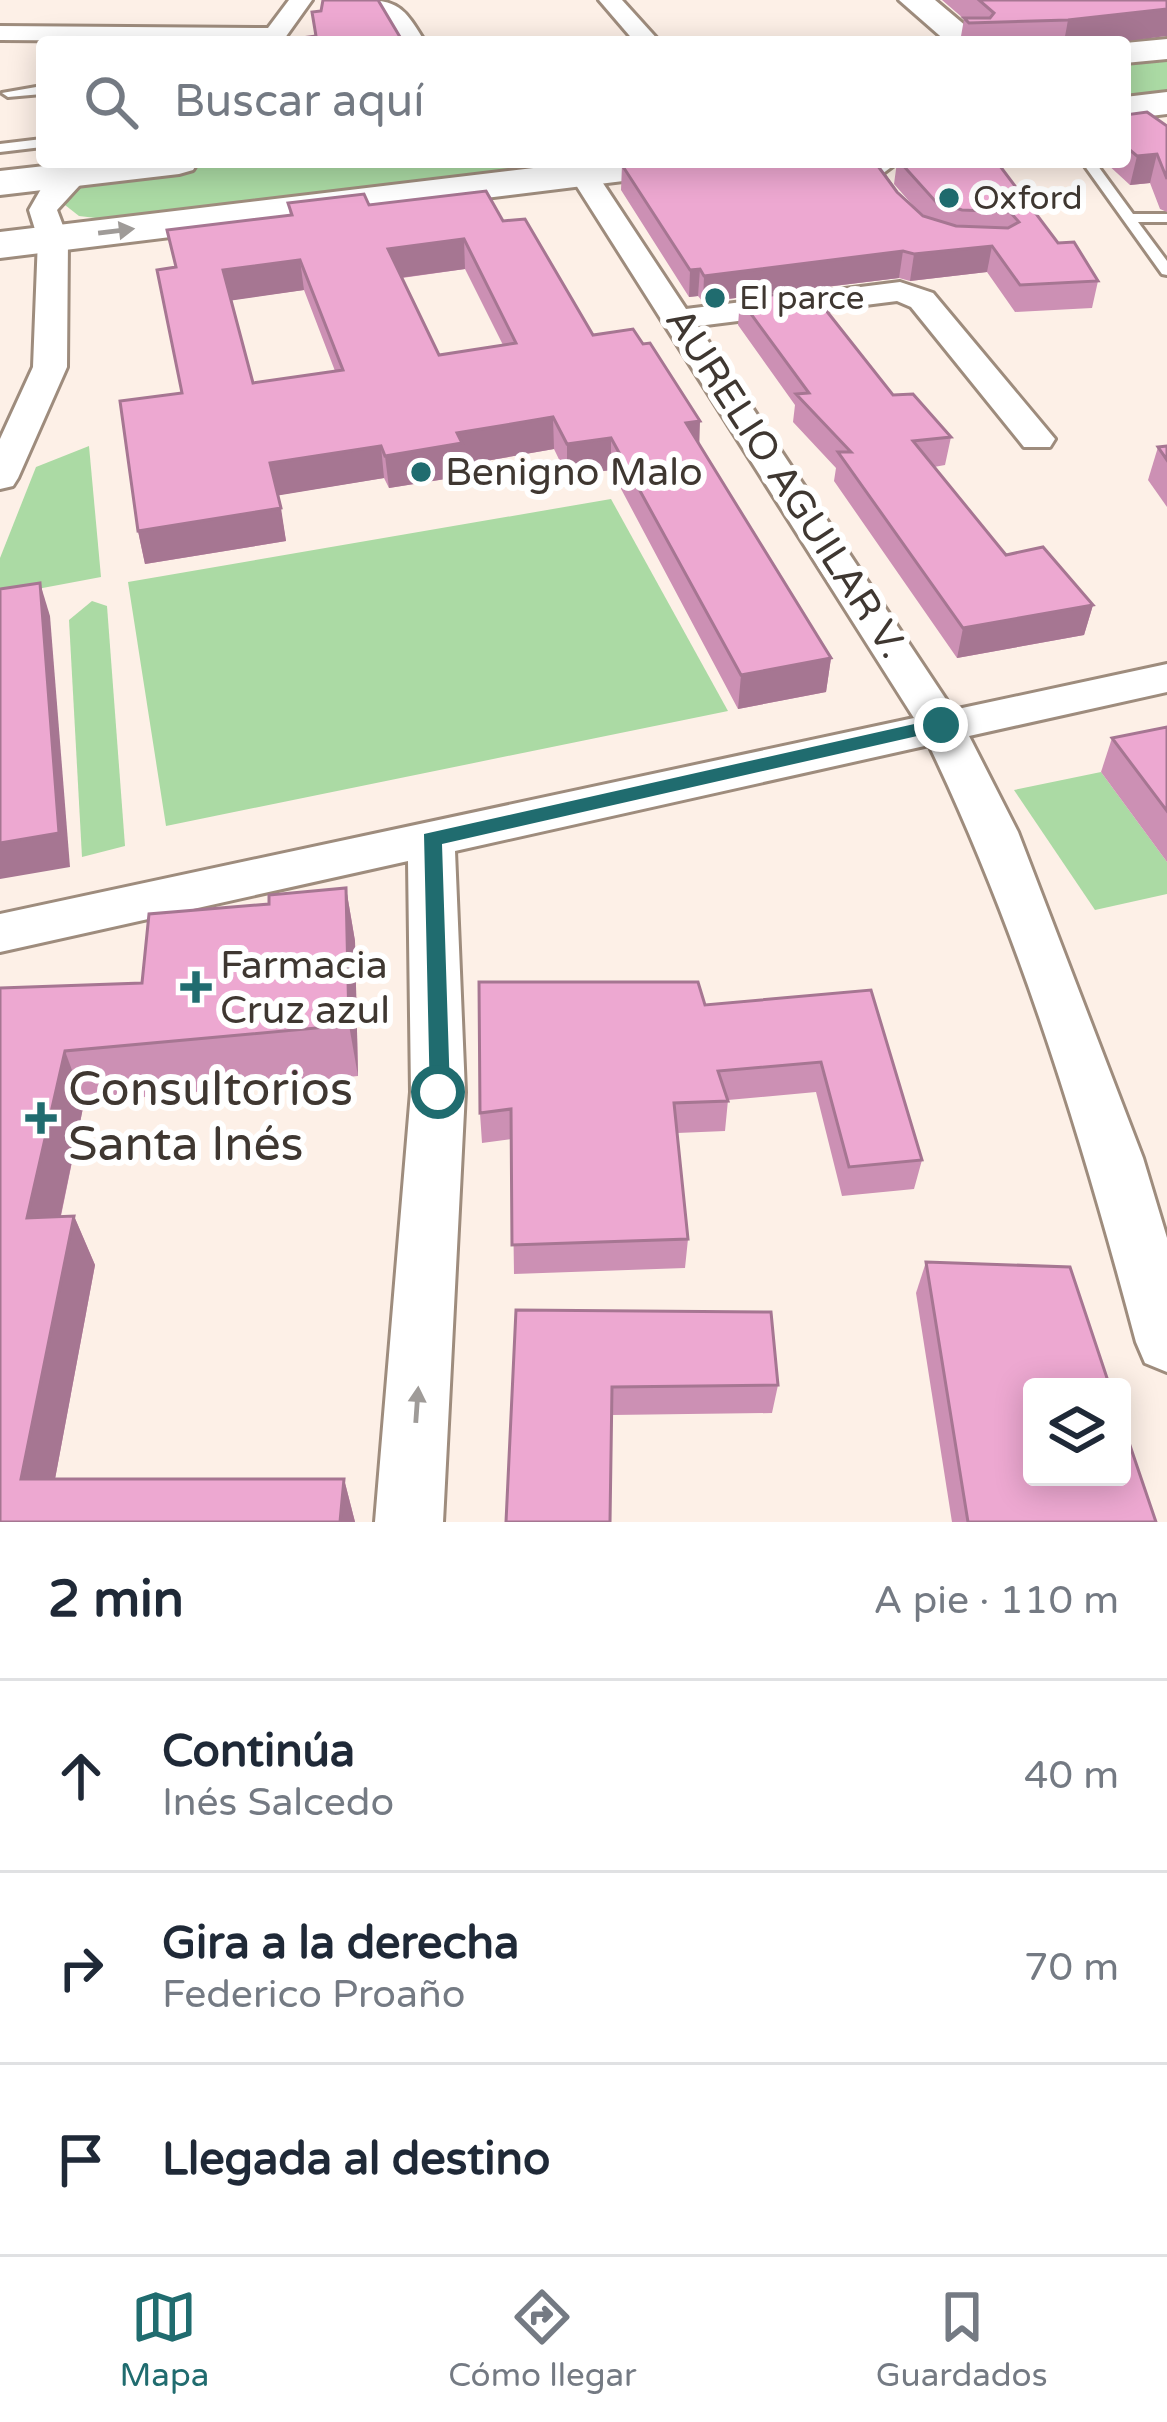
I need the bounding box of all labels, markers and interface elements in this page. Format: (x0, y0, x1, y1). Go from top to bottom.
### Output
search box (36, 36, 1131, 168)
icon: search (78, 69, 144, 135)
text: Buscar aquí (174, 75, 424, 129)
place label: Oxford (973, 179, 1083, 218)
marker: Oxford (936, 185, 962, 211)
one-way arrow (98, 221, 135, 240)
place label: El parce (739, 279, 865, 318)
marker: El parce (702, 285, 728, 311)
street label: AURELIO AGUILAR V. (655, 299, 917, 667)
place label: Benigno Malo (445, 449, 703, 496)
marker: Benigno Malo (408, 459, 434, 485)
route end (914, 698, 968, 752)
place label: Farmacia Cruz azul (220, 942, 390, 1034)
marker: Farmacia Cruz azul (183, 974, 209, 1000)
place label: Consultorios Santa Inés (68, 1061, 353, 1174)
route start (411, 1065, 465, 1119)
marker: Consultorios Santa Inés (25, 1102, 57, 1134)
map controls (1023, 1378, 1131, 1486)
button: layers (1023, 1378, 1131, 1486)
one-way arrow (408, 1385, 427, 1423)
text: 2 min (48, 1569, 184, 1631)
text: A pie · 110 m (874, 1577, 1119, 1624)
text: Continúa (162, 1725, 355, 1779)
icon: ahead (48, 1743, 114, 1809)
text: 40 m (1024, 1752, 1119, 1799)
text: Inés Salcedo (162, 1779, 394, 1826)
text: Gira a la derecha (162, 1917, 519, 1971)
icon: right (48, 1935, 114, 2001)
text: 70 m (1024, 1944, 1119, 1991)
text: Federico Proaño (162, 1971, 465, 2018)
icon: arrive (48, 2127, 114, 2193)
text: Llegada al destino (162, 2133, 550, 2187)
tab: Mapa (119, 2284, 209, 2395)
tab: Cómo llegar (448, 2284, 637, 2395)
tab: Guardados (876, 2284, 1048, 2395)

